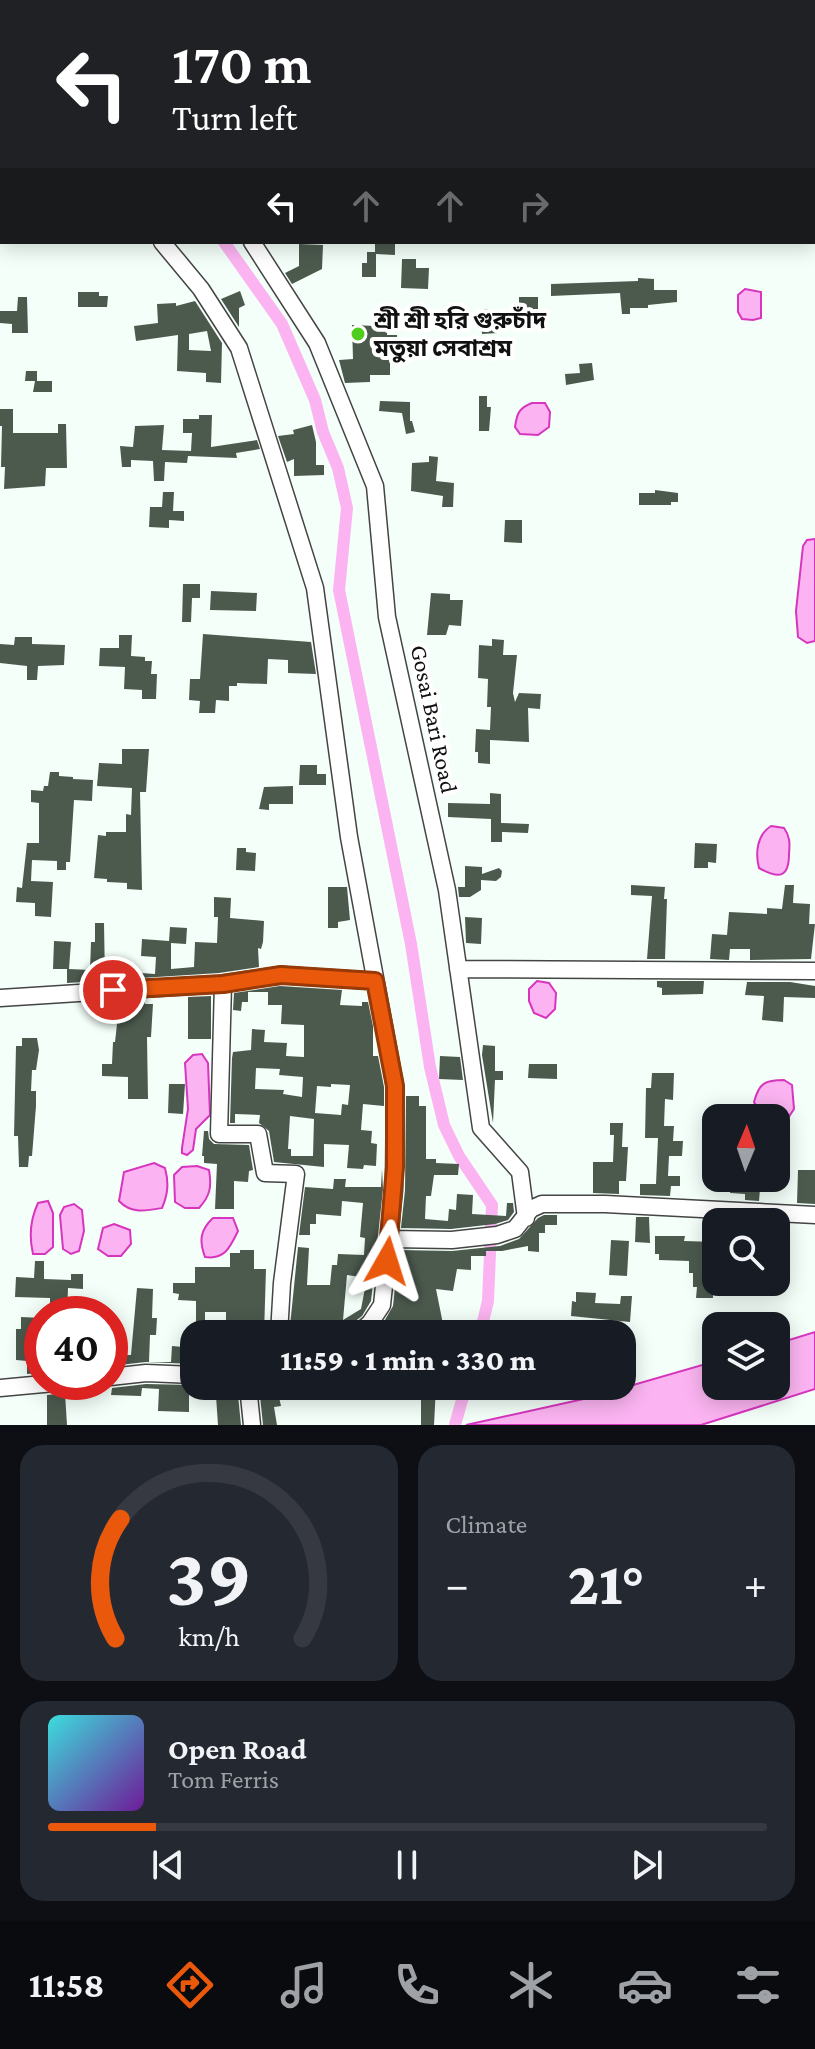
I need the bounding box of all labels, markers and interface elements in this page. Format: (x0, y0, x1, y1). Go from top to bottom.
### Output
icon: left (40, 32, 144, 136)
text: 170 m (172, 33, 311, 95)
text: Turn left (172, 98, 297, 138)
icon: left (260, 184, 304, 228)
icon: ahead (344, 184, 388, 228)
icon: ahead (428, 184, 472, 228)
icon: right (512, 184, 556, 228)
place label: শ্রী শ্রী হরি গুরুচাঁদ মতুয়া সেবাশ্রম (373, 306, 546, 363)
marker: শ্রী শ্রী হরি গুরুচাঁদ মতুয়া সেবাশ্রম (349, 325, 367, 343)
street label: Gosai Bari Road (406, 642, 463, 796)
pin (79, 956, 147, 1024)
icon: arrive (91, 968, 135, 1012)
north arrow (702, 1104, 790, 1192)
map controls (702, 1104, 790, 1400)
button: search (702, 1208, 790, 1296)
position arrow (345, 1219, 429, 1303)
speed limit sign: 40 (24, 1296, 128, 1400)
button: layers (702, 1312, 790, 1400)
text: 11:59 · 1 min · 330 m (280, 1343, 536, 1376)
text: Climate (446, 1510, 527, 1539)
text: 39 (166, 1530, 252, 1623)
text: 21° (568, 1550, 645, 1617)
text: − (446, 1560, 469, 1608)
text: + (744, 1560, 767, 1608)
text: km/h (178, 1620, 240, 1652)
text: Open Road (168, 1732, 307, 1765)
text: Tom Ferris (168, 1765, 279, 1794)
icon: previous (146, 1843, 190, 1887)
icon: pause (385, 1843, 429, 1887)
icon: next (625, 1843, 669, 1887)
icon: directions (162, 1957, 218, 2013)
icon: music (276, 1957, 332, 2013)
icon: phone (389, 1957, 445, 2013)
icon: climate (503, 1957, 559, 2013)
icon: car (617, 1957, 673, 2013)
icon: filters (730, 1957, 786, 2013)
text: 11:58 (29, 1965, 104, 2005)

